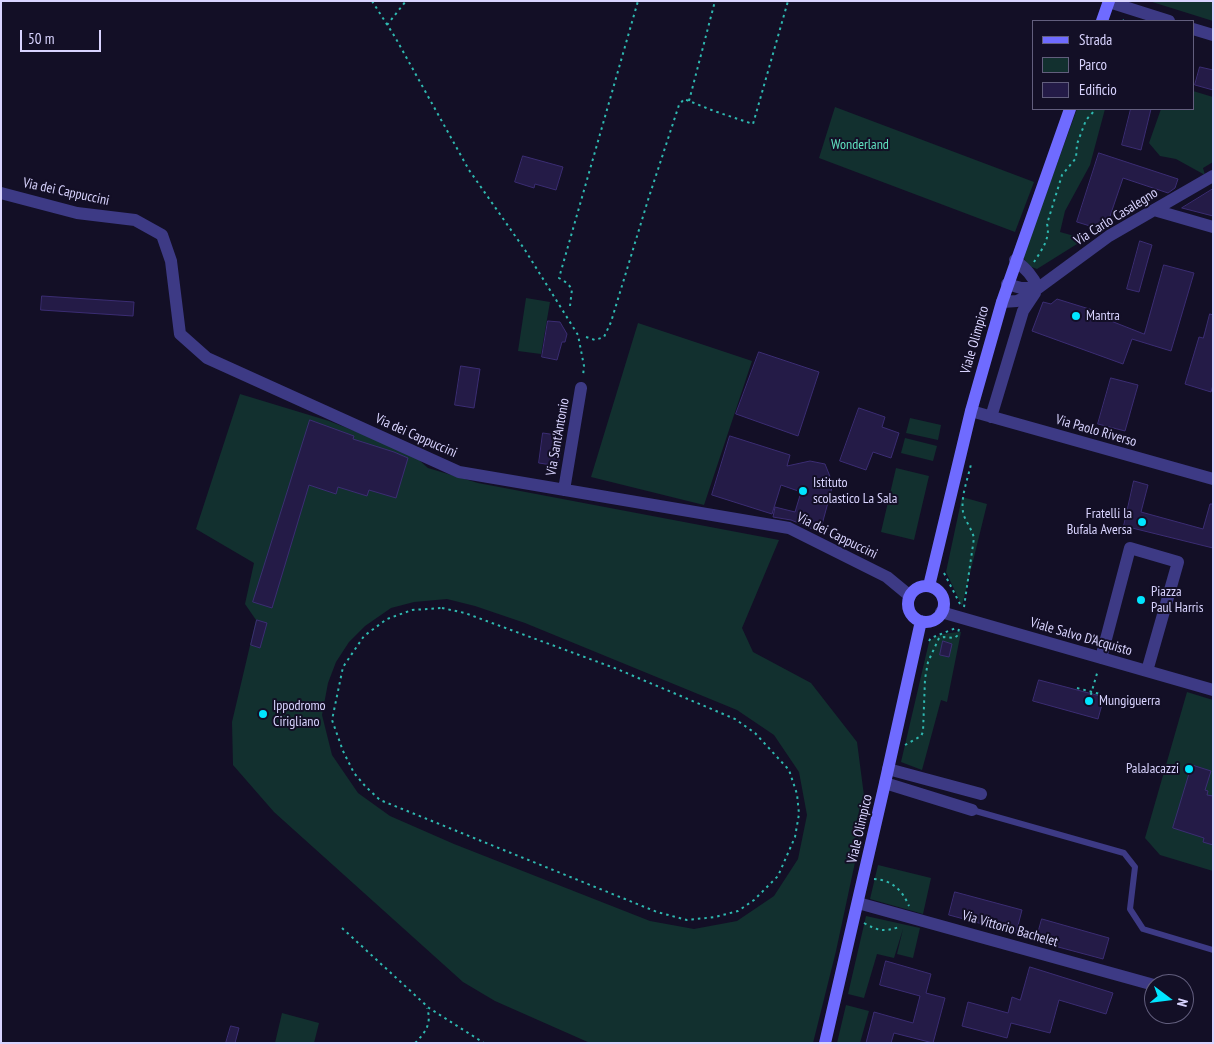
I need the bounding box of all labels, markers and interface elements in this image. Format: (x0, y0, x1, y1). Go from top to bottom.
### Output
scale bar (22, 20, 104, 52)
legend (1032, 20, 1194, 110)
text: 50 m (28, 29, 54, 48)
text: Strada (1079, 30, 1112, 49)
text: Parco (1079, 55, 1107, 74)
text: Edificio (1079, 80, 1117, 99)
park label: Wonderland (831, 137, 889, 153)
street label: Via dei Cappuccini (21, 175, 111, 209)
street label: Via Carlo Casalegno (1071, 185, 1161, 249)
street label: Viale Olimpico (957, 304, 993, 376)
place label: Mantra (1086, 308, 1120, 324)
marker: Mantra (1070, 310, 1082, 322)
street label: Via Sant'Antonio (543, 397, 573, 477)
street label: Via dei Cappuccini (372, 410, 460, 462)
street label: Via Paolo Riverso (1054, 411, 1138, 451)
place label: Istituto scolastico La Sala (813, 475, 897, 508)
marker: Istituto scolastico La Sala (797, 485, 809, 497)
place label: Fratelli la Bufala Aversa (1067, 506, 1132, 538)
street label: Via dei Cappuccini (794, 509, 880, 563)
marker: Fratelli la Bufala Aversa (1136, 516, 1148, 528)
place label: Piazza Paul Harris (1151, 584, 1203, 616)
marker: Piazza Paul Harris (1135, 594, 1147, 606)
street label: Viale Salvo D'Acquisto (1028, 614, 1134, 660)
place label: Mungiguerra (1099, 693, 1160, 709)
marker: Mungiguerra (1083, 695, 1095, 707)
place label: Ippodromo Cirigliano (273, 698, 326, 730)
marker: Ippodromo Cirigliano (257, 708, 269, 720)
place label: PalaJacazzi (1126, 761, 1179, 777)
marker: PalaJacazzi (1183, 763, 1195, 775)
street label: Viale Olimpico (844, 793, 876, 865)
street label: Via Vittorio Bachelet (960, 907, 1060, 951)
north arrow (1144, 974, 1194, 1024)
text: N (1173, 997, 1192, 1009)

